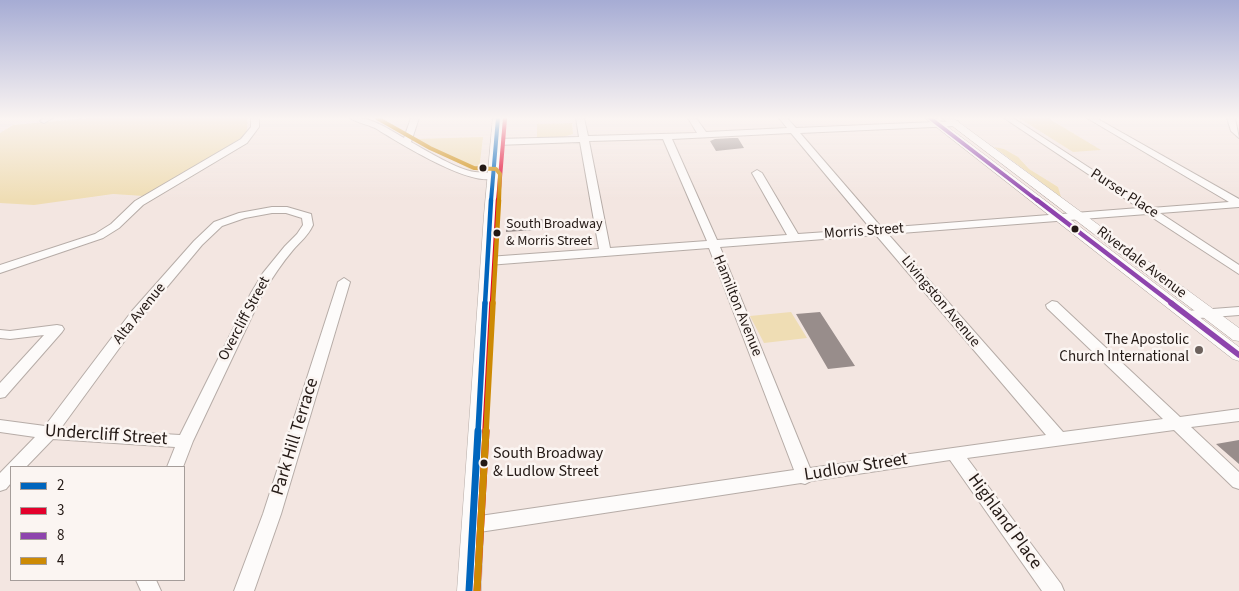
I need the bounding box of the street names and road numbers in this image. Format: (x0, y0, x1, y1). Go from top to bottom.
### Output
street label: Purser Place (1087, 165, 1161, 223)
street label: Morris Street (823, 220, 905, 244)
street label: Riverdale Avenue (1092, 223, 1190, 303)
street label: Hamilton Avenue (708, 253, 766, 359)
street label: Livingston Avenue (897, 253, 983, 351)
street label: Overcliff Street (215, 274, 275, 364)
street label: Alta Avenue (110, 280, 170, 348)
street label: Park Hill Terrace (268, 376, 324, 498)
street label: Undercliff Street (44, 421, 168, 451)
street label: Ludlow Street (803, 449, 909, 487)
street label: Highland Place (962, 470, 1046, 574)

